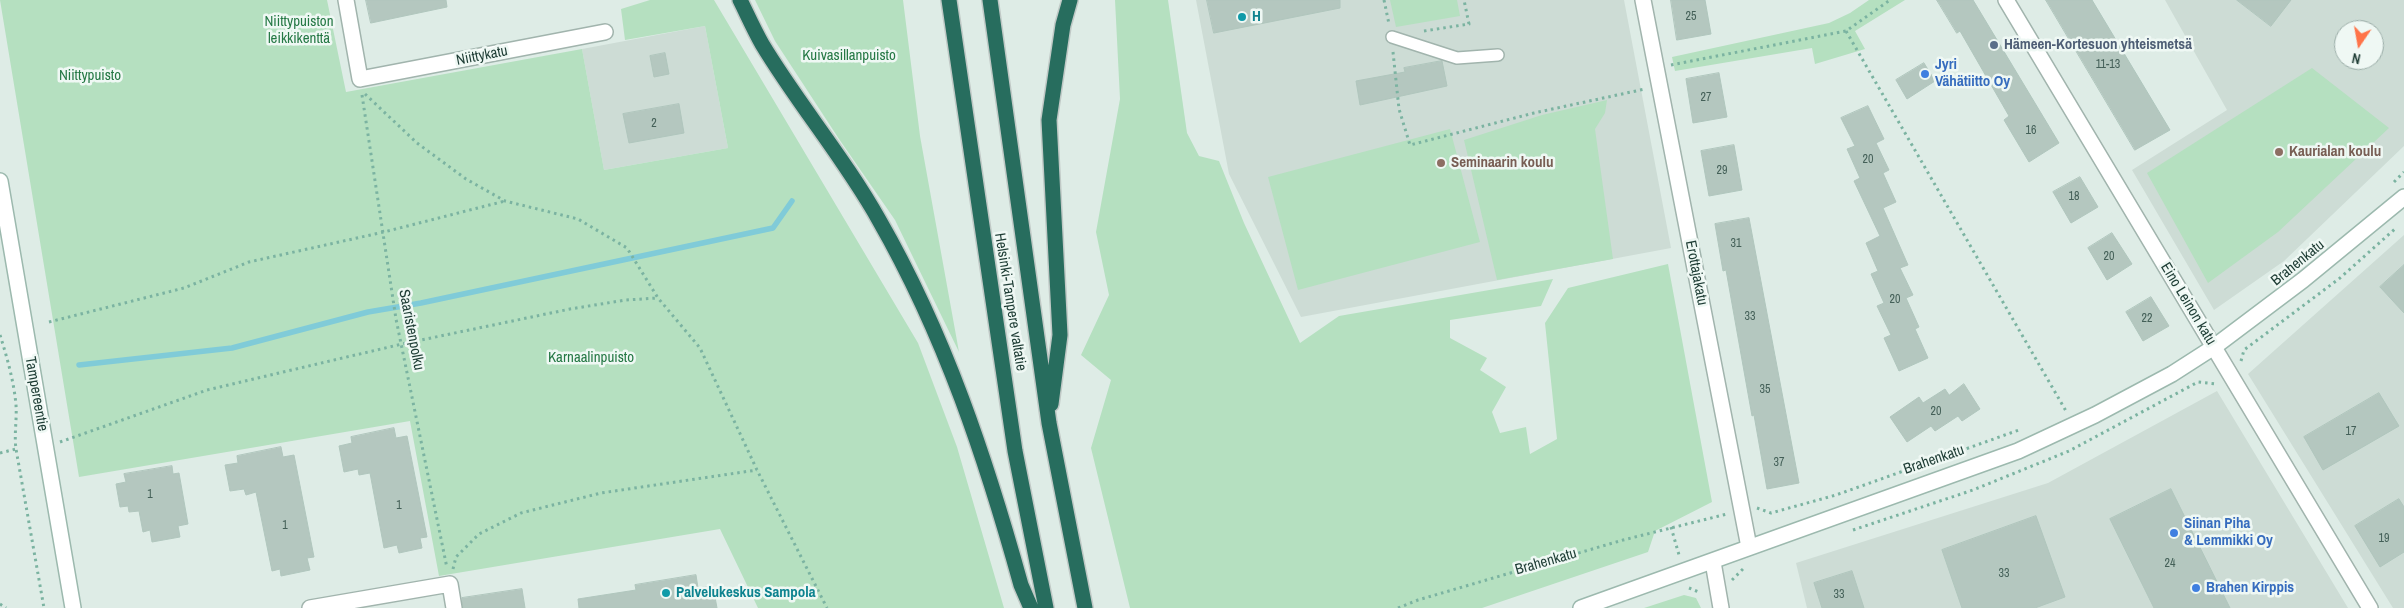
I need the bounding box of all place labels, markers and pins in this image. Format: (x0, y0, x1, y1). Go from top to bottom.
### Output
place label: H (1252, 8, 1261, 26)
marker: H (1236, 11, 1248, 23)
place label: Hämeen-Kortesuon yhteismetsä (2004, 36, 2192, 54)
marker: Hämeen-Kortesuon yhteismetsä (1988, 39, 2000, 51)
place label: Jyri Vähätiitto Oy (1935, 56, 2010, 91)
marker: Jyri Vähätiitto Oy (1919, 68, 1931, 80)
place label: Kaurialan koulu (2289, 143, 2381, 161)
marker: Kaurialan koulu (2273, 146, 2285, 158)
place label: Seminaarin koulu (1451, 154, 1554, 172)
marker: Seminaarin koulu (1435, 157, 1447, 169)
place label: Siinan Piha & Lemmikki Oy (2184, 515, 2273, 550)
marker: Siinan Piha & Lemmikki Oy (2168, 527, 2180, 539)
place label: Brahen Kirppis (2206, 579, 2294, 597)
marker: Brahen Kirppis (2190, 582, 2202, 594)
place label: Palvelukeskus Sampola (676, 584, 815, 602)
marker: Palvelukeskus Sampola (660, 587, 672, 599)

